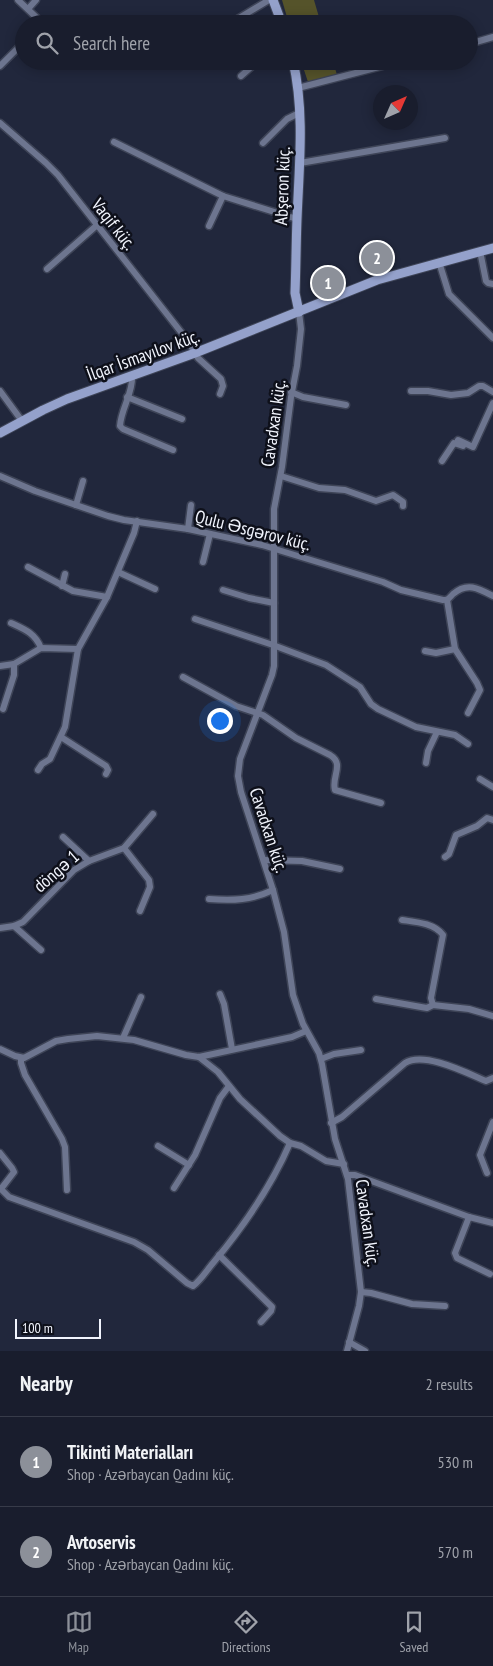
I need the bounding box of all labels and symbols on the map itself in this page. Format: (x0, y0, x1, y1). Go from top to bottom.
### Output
north arrow (373, 85, 418, 130)
street label: Abşeron küç. (269, 146, 295, 226)
street label: Vaqif küç. (86, 193, 141, 254)
pin: 2 (361, 239, 393, 277)
pin: 1 (312, 264, 344, 302)
street label: İlqar İsmayılov küç. (83, 324, 203, 386)
street label: Cavadxan küç. (255, 378, 291, 468)
street label: Qulu Əsgərov küç. (193, 505, 313, 555)
your location (207, 708, 233, 734)
street label: Cavadxan küç. (244, 785, 294, 875)
street label: döngə 1 (28, 845, 84, 897)
street label: Cavadxan küç. (350, 1178, 386, 1268)
scale bar (15, 1316, 101, 1339)

